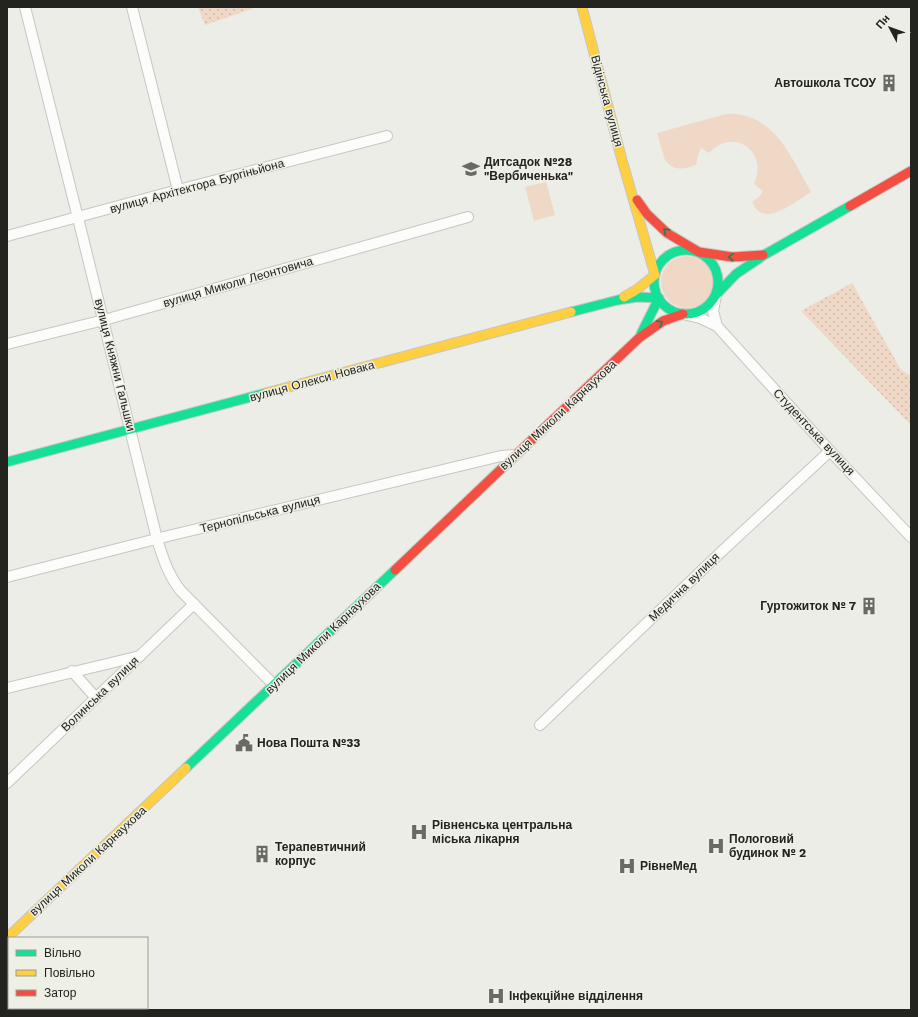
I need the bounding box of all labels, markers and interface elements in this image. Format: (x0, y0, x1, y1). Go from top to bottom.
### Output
north arrow (870, 8, 910, 48)
text: Пн (873, 12, 893, 32)
street label: Відінська вулиця (588, 54, 626, 148)
building icon: Автошкола ТСОУ (879, 73, 899, 93)
place label: Автошкола ТСОУ (774, 76, 877, 90)
place label: Дитсадок №28 "Вербиченька" (484, 155, 573, 183)
street label: вулиця Архітектора Бургіньйона (108, 156, 286, 216)
school or university icon: Дитсадок №28 "Вербиченька" (461, 159, 481, 179)
one-way arrow (663, 229, 670, 236)
one-way arrow (728, 252, 734, 261)
street label: вулиця Миколи Леонтовича (161, 254, 315, 310)
street label: вулиця Княжни Гальшки (92, 297, 138, 433)
one-way arrow (655, 321, 662, 328)
street label: вулиця Миколи Карнаухова (497, 357, 619, 473)
street label: вулиця Олекси Новака (248, 358, 376, 404)
street label: Студентська вулиця (770, 386, 858, 478)
street label: Тернопільська вулиця (199, 492, 321, 536)
street label: Медична вулиця (646, 550, 722, 624)
street label: вулиця Миколи Карнаухова (263, 579, 384, 697)
building icon: Гуртожиток № 7 (859, 596, 879, 616)
place label: Гуртожиток № 7 (760, 599, 856, 613)
street label: Волинська вулиця (58, 653, 142, 735)
public building icon: Нова Пошта №33 (234, 733, 254, 753)
place label: Нова Пошта №33 (257, 736, 360, 750)
street label: вулиця Миколи Карнаухова (27, 803, 149, 919)
place label: Рівненська центральна міська лікарня (432, 818, 572, 846)
hospital icon: Рівненська центральна міська лікарня (409, 822, 429, 842)
place label: Пологовий будинок № 2 (729, 832, 806, 860)
hospital icon: Пологовий будинок № 2 (706, 836, 726, 856)
place label: Терапевтичний корпус (275, 840, 366, 868)
building icon: Терапевтичний корпус (252, 844, 272, 864)
hospital icon: РівнеМед (617, 856, 637, 876)
place label: РівнеМед (640, 859, 697, 873)
legend (8, 937, 148, 1009)
text: Вільно (44, 946, 82, 960)
text: Повільно (44, 966, 95, 980)
text: Затор (44, 986, 77, 1000)
hospital icon: Інфекційне відділення (486, 986, 506, 1006)
place label: Інфекційне відділення (509, 989, 643, 1003)

